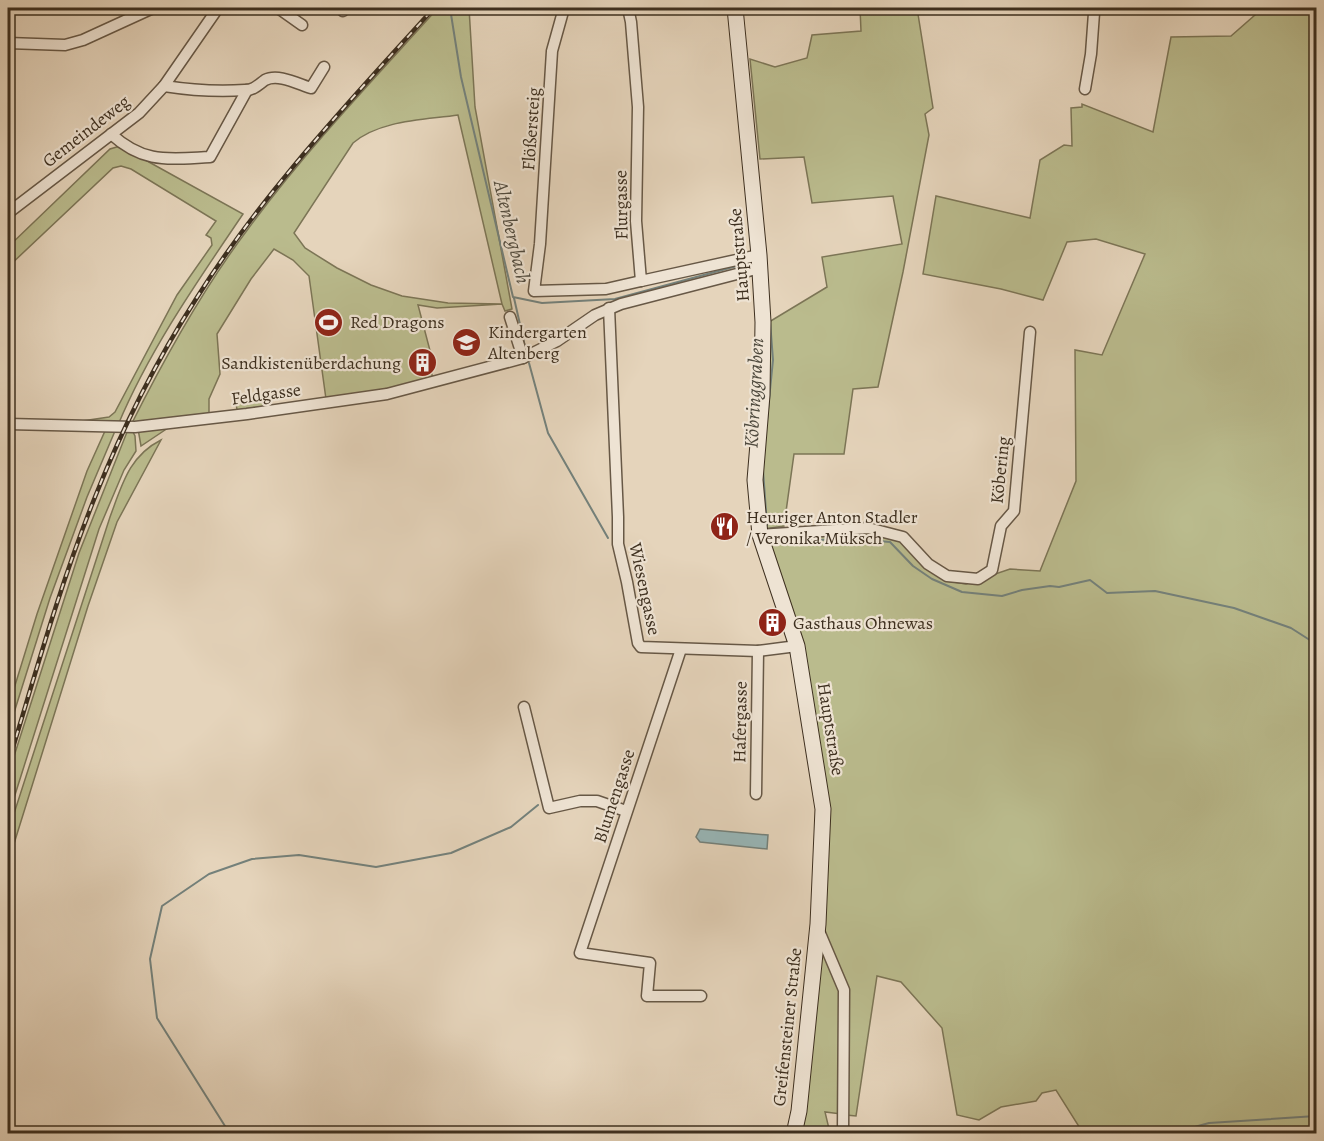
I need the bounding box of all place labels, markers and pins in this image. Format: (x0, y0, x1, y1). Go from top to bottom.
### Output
sports icon: Red Dragons (313, 306, 345, 338)
place label: Red Dragons (350, 310, 445, 334)
place label: Kindergarten Altenberg (487, 320, 587, 365)
school or university icon: Kindergarten Altenberg (451, 326, 483, 358)
building icon: Sandkistenüberdachung (406, 347, 438, 379)
place label: Sandkistenüberdachung (221, 351, 401, 375)
place label: Heuriger Anton Stadler / Veronika Müksch (746, 505, 918, 550)
restaurant icon: Heuriger Anton Stadler / Veronika Müksch (709, 511, 741, 543)
building icon: Gasthaus Ohnewas (756, 607, 788, 639)
place label: Gasthaus Ohnewas (793, 611, 933, 635)

